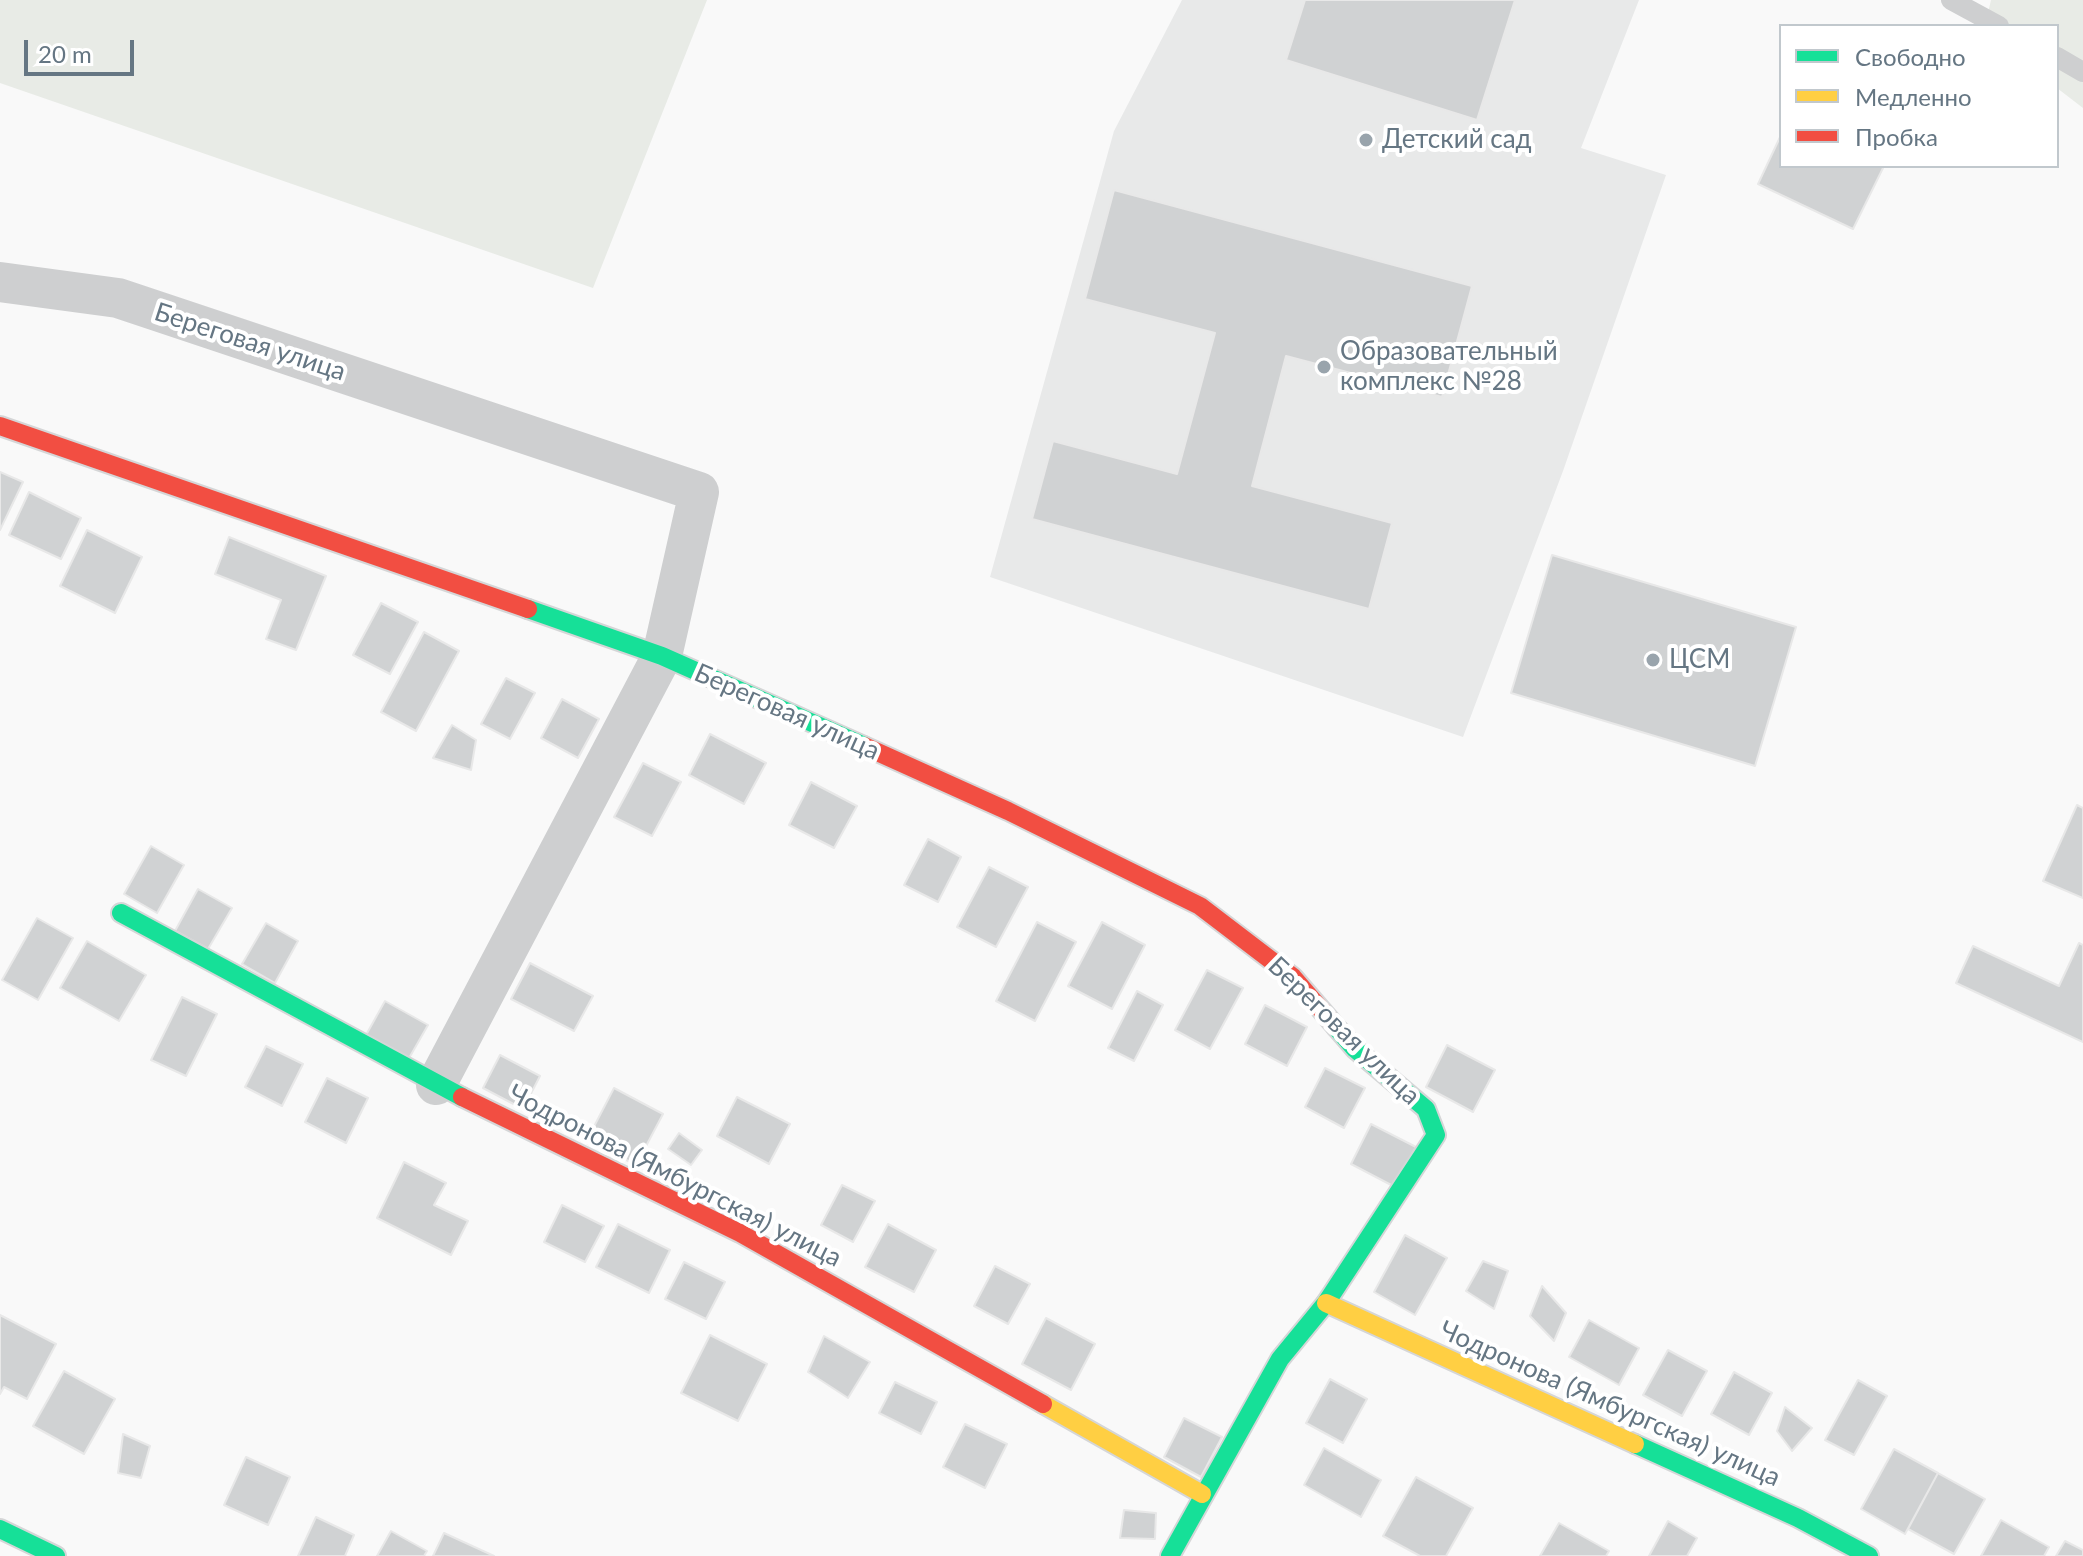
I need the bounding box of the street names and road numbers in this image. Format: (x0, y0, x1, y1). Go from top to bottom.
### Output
street label: Береговая улица (150, 296, 350, 388)
street label: Береговая улица (690, 657, 884, 767)
street label: Береговая улица (1261, 951, 1427, 1111)
street label: Чодронова (Ямбургская) улица (503, 1078, 847, 1274)
street label: Чодронова (Ямбургская) улица (1435, 1315, 1785, 1493)

